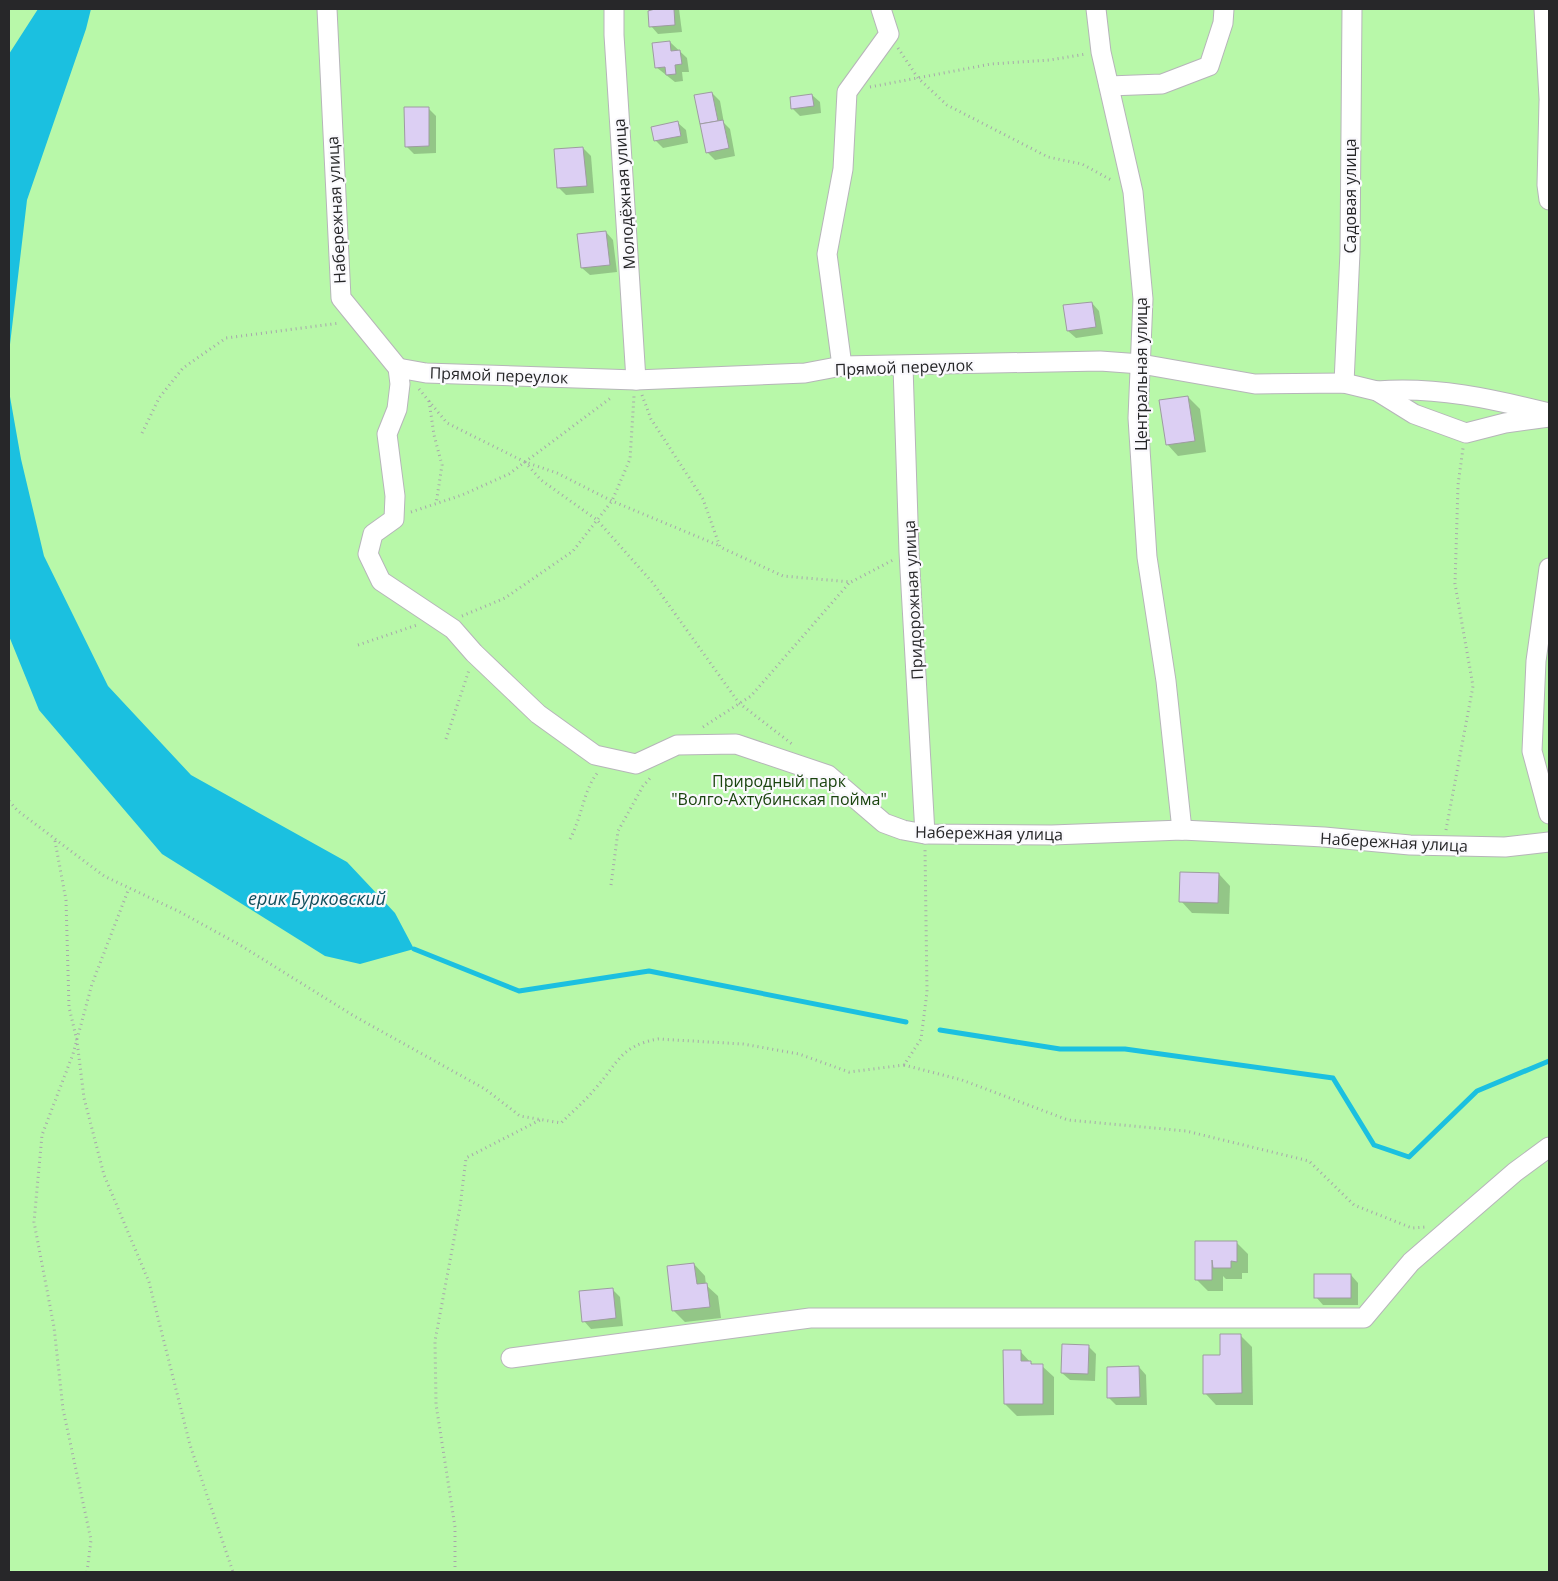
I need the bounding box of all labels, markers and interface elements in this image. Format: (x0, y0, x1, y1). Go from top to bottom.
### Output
street label: Молодёжная улица (608, 118, 640, 270)
street label: Набережная улица (321, 136, 351, 284)
street label: Садовая улица (1339, 138, 1361, 254)
street label: Центральная улица (1130, 297, 1152, 451)
street label: Прямой переулок (834, 354, 974, 380)
street label: Прямой переулок (429, 362, 569, 388)
street label: Придорожная улица (898, 520, 928, 680)
park label: Природный парк "Волго-Ахтубинская пойма" (671, 770, 887, 810)
street label: Набережная улица (915, 821, 1063, 845)
street label: Набережная улица (1320, 827, 1468, 857)
water label: ерик Бурковский (248, 886, 387, 910)

